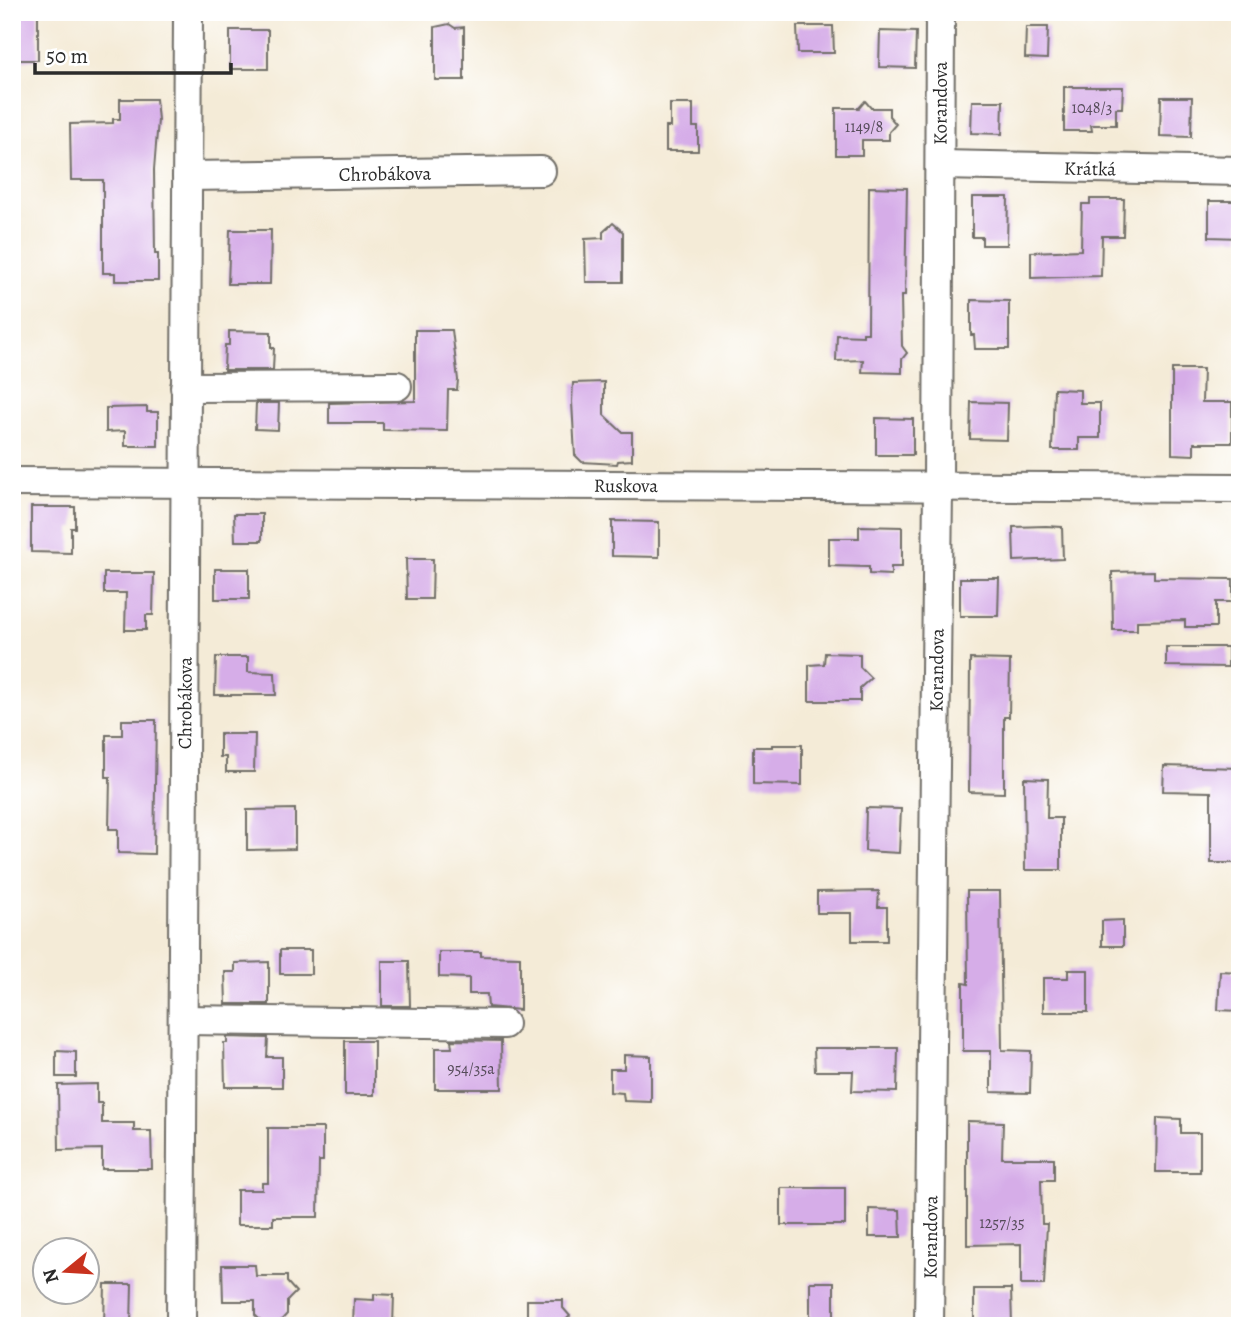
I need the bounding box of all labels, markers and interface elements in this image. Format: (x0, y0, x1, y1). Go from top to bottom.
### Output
scale bar (35, 32, 231, 76)
text: 50 m (46, 42, 88, 70)
street label: Korandova (927, 61, 954, 145)
house number: 1048/3 (1072, 97, 1112, 119)
house number: 1149/8 (845, 116, 883, 138)
street label: Krátká (1064, 155, 1116, 183)
street label: Chrobákova (339, 161, 432, 188)
street label: Ruskova (594, 473, 658, 499)
street label: Korandova (924, 628, 950, 712)
street label: Chrobákova (172, 657, 199, 749)
house number: 954/35a (447, 1058, 495, 1080)
street label: Korandova (918, 1195, 944, 1279)
house number: 1257/35 (979, 1212, 1025, 1234)
north arrow (32, 1236, 102, 1306)
text: N (36, 1265, 65, 1287)

